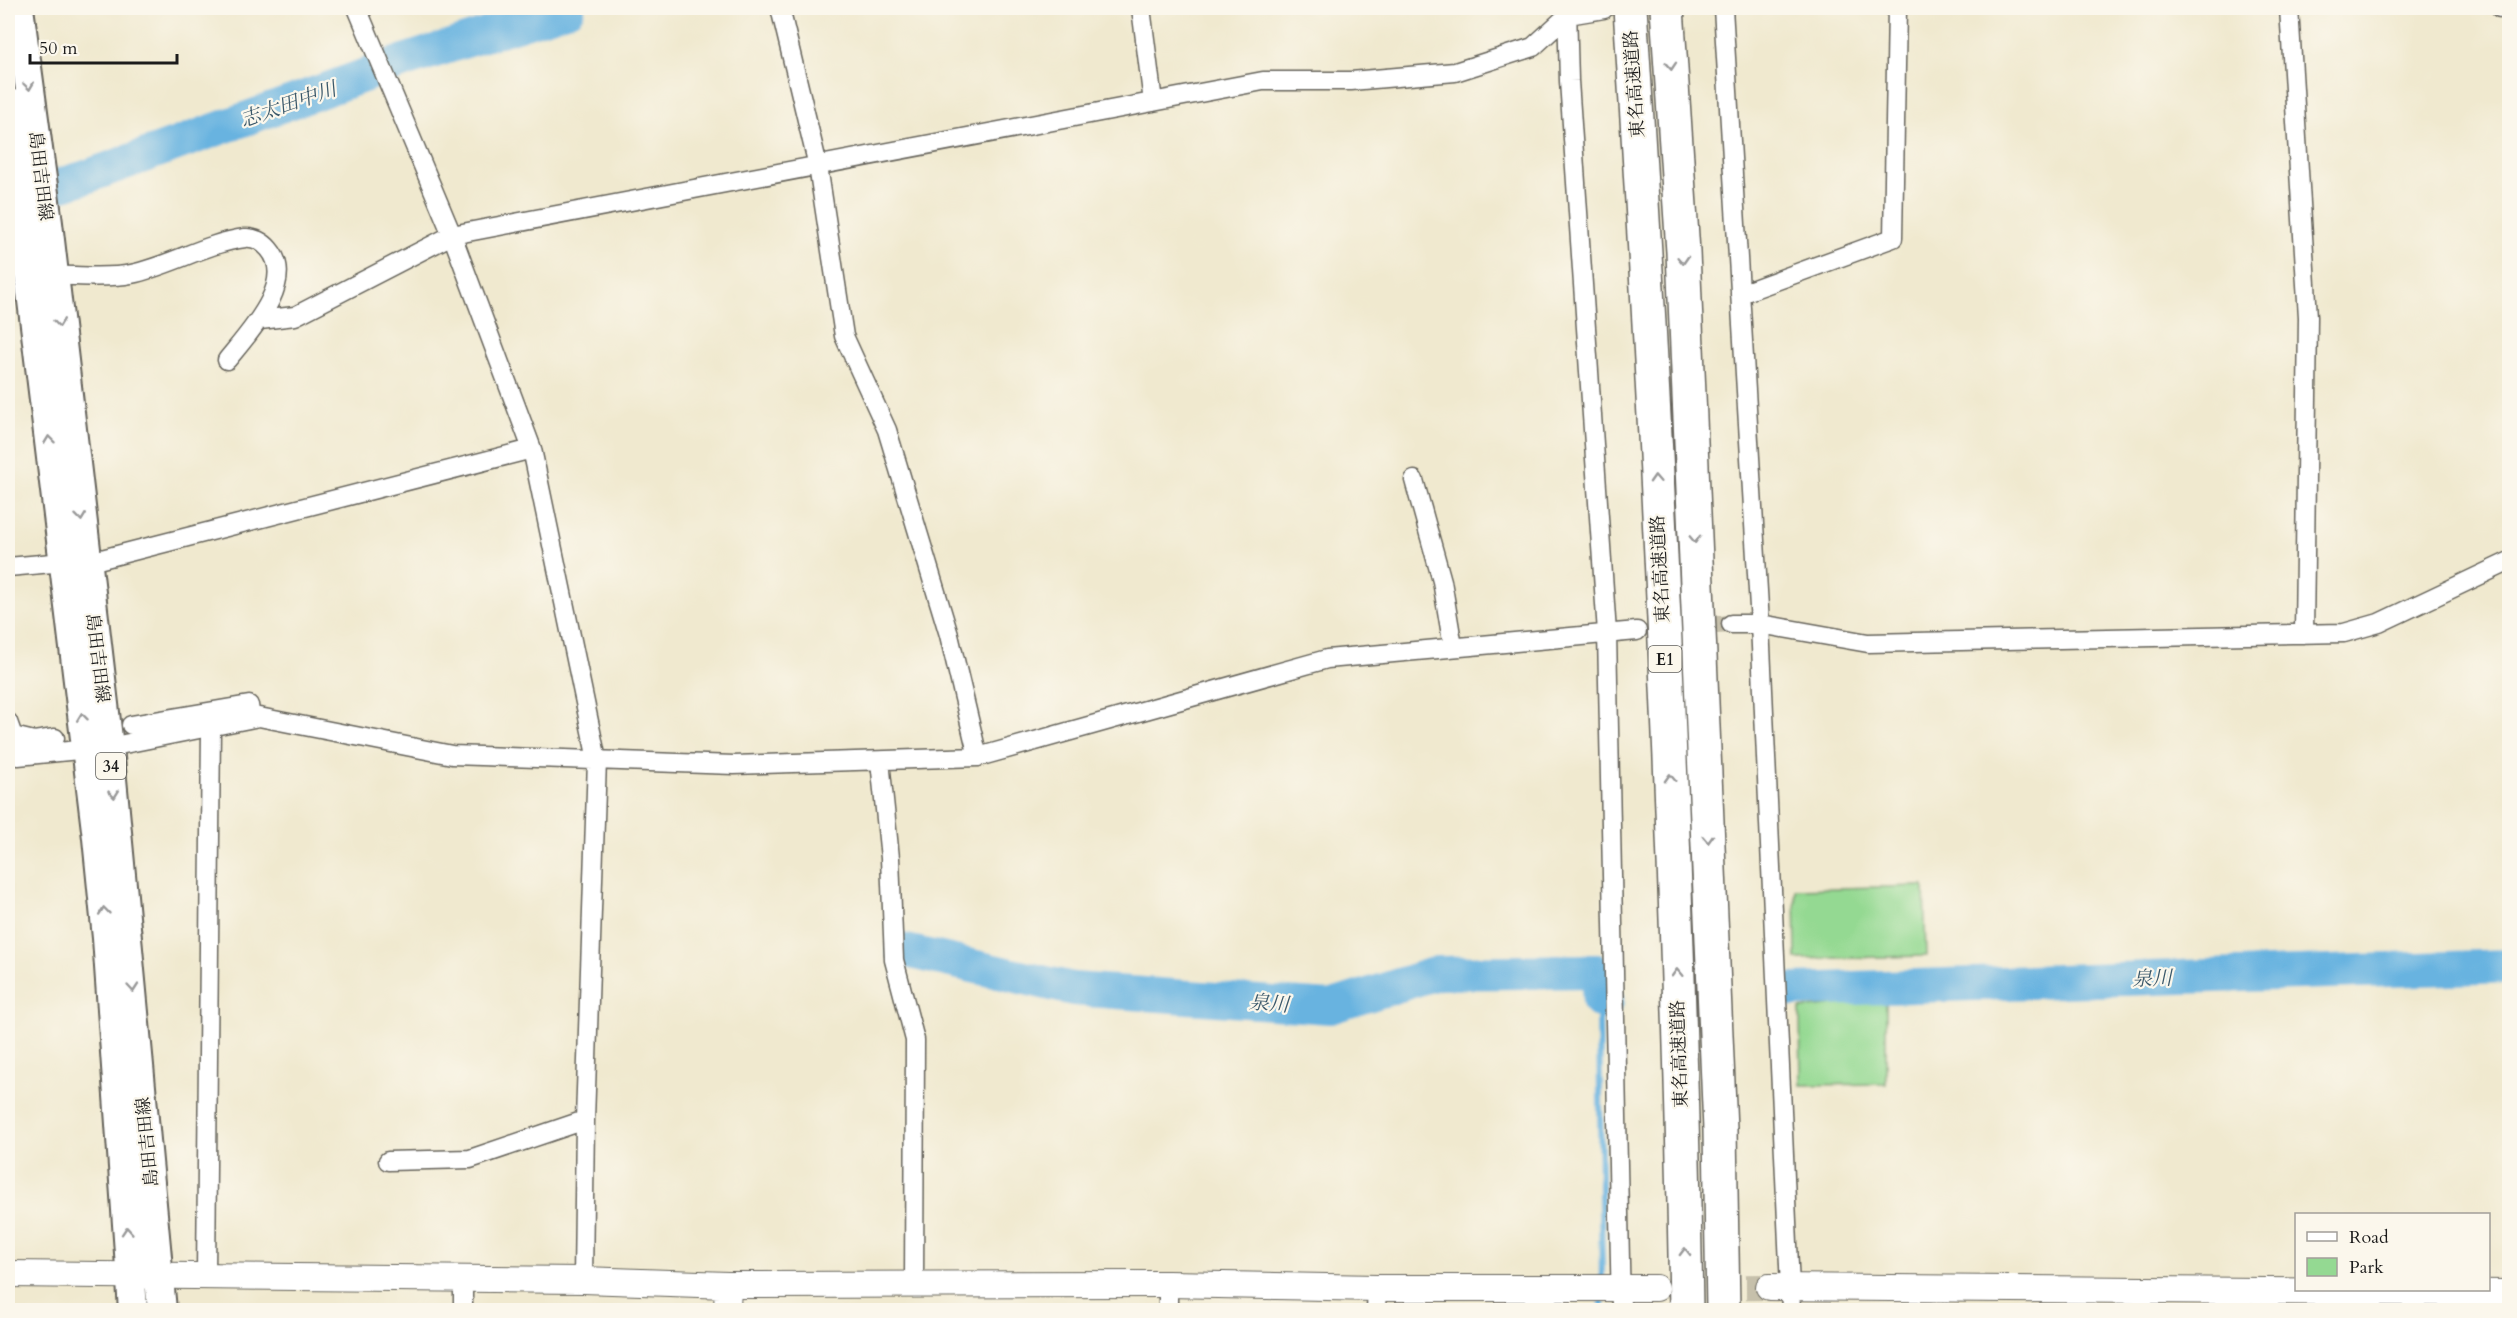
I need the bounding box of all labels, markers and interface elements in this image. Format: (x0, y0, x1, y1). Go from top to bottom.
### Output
scale bar (30, 27, 177, 65)
street label: 東名高速道路 (1618, 29, 1651, 139)
text: 50 m (39, 36, 78, 61)
one-way arrow (1664, 61, 1677, 70)
water label: 志太田中川 (236, 75, 342, 134)
one-way arrow (23, 82, 35, 91)
street label: 島田吉田線 (23, 130, 58, 222)
one-way arrow (1677, 256, 1690, 265)
one-way arrow (52, 319, 65, 328)
one-way arrow (43, 436, 56, 445)
one-way arrow (1649, 474, 1662, 483)
one-way arrow (74, 512, 87, 521)
street label: 東名高速道路 (1645, 514, 1676, 624)
one-way arrow (1688, 535, 1701, 544)
street label: 島田吉田線 (80, 612, 115, 704)
road number: E1 (1648, 646, 1682, 672)
one-way arrow (77, 713, 89, 722)
road number: 34 (96, 753, 126, 779)
one-way arrow (1663, 774, 1676, 783)
one-way arrow (107, 789, 120, 798)
one-way arrow (1701, 834, 1714, 843)
one-way arrow (98, 906, 111, 916)
water label: 泉川 (2132, 964, 2174, 993)
one-way arrow (1670, 969, 1683, 978)
one-way arrow (126, 983, 139, 993)
water label: 泉川 (1248, 989, 1292, 1019)
street label: 東名高速道路 (1665, 1000, 1694, 1108)
street label: 島田吉田線 (130, 1096, 165, 1188)
legend (2295, 1213, 2490, 1291)
text: Road (2349, 1225, 2389, 1250)
one-way arrow (121, 1227, 134, 1236)
one-way arrow (1679, 1248, 1691, 1257)
text: Park (2349, 1255, 2384, 1280)

